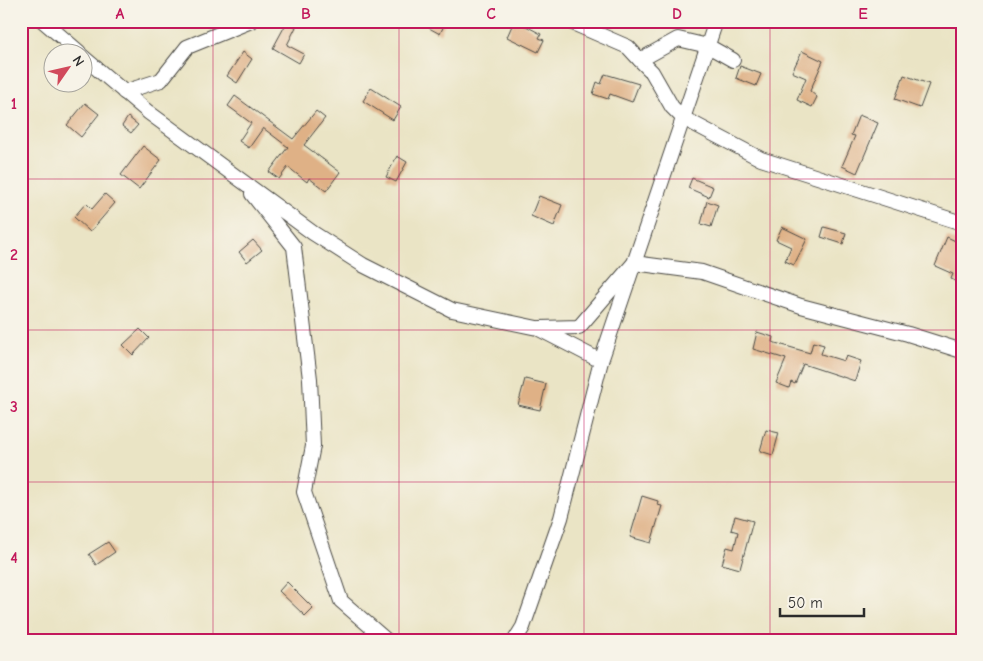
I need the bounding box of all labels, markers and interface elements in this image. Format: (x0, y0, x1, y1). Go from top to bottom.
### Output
text: A (116, 5, 125, 23)
text: B (301, 5, 311, 23)
text: C (486, 5, 496, 23)
text: D (672, 5, 682, 23)
text: E (858, 5, 868, 23)
north arrow (42, 42, 92, 92)
text: N (69, 52, 88, 70)
text: 1 (11, 95, 17, 113)
text: 2 (10, 246, 18, 264)
text: 3 (10, 398, 18, 416)
text: 4 (10, 549, 18, 567)
scale bar (780, 586, 864, 618)
text: 50 m (788, 594, 823, 612)

